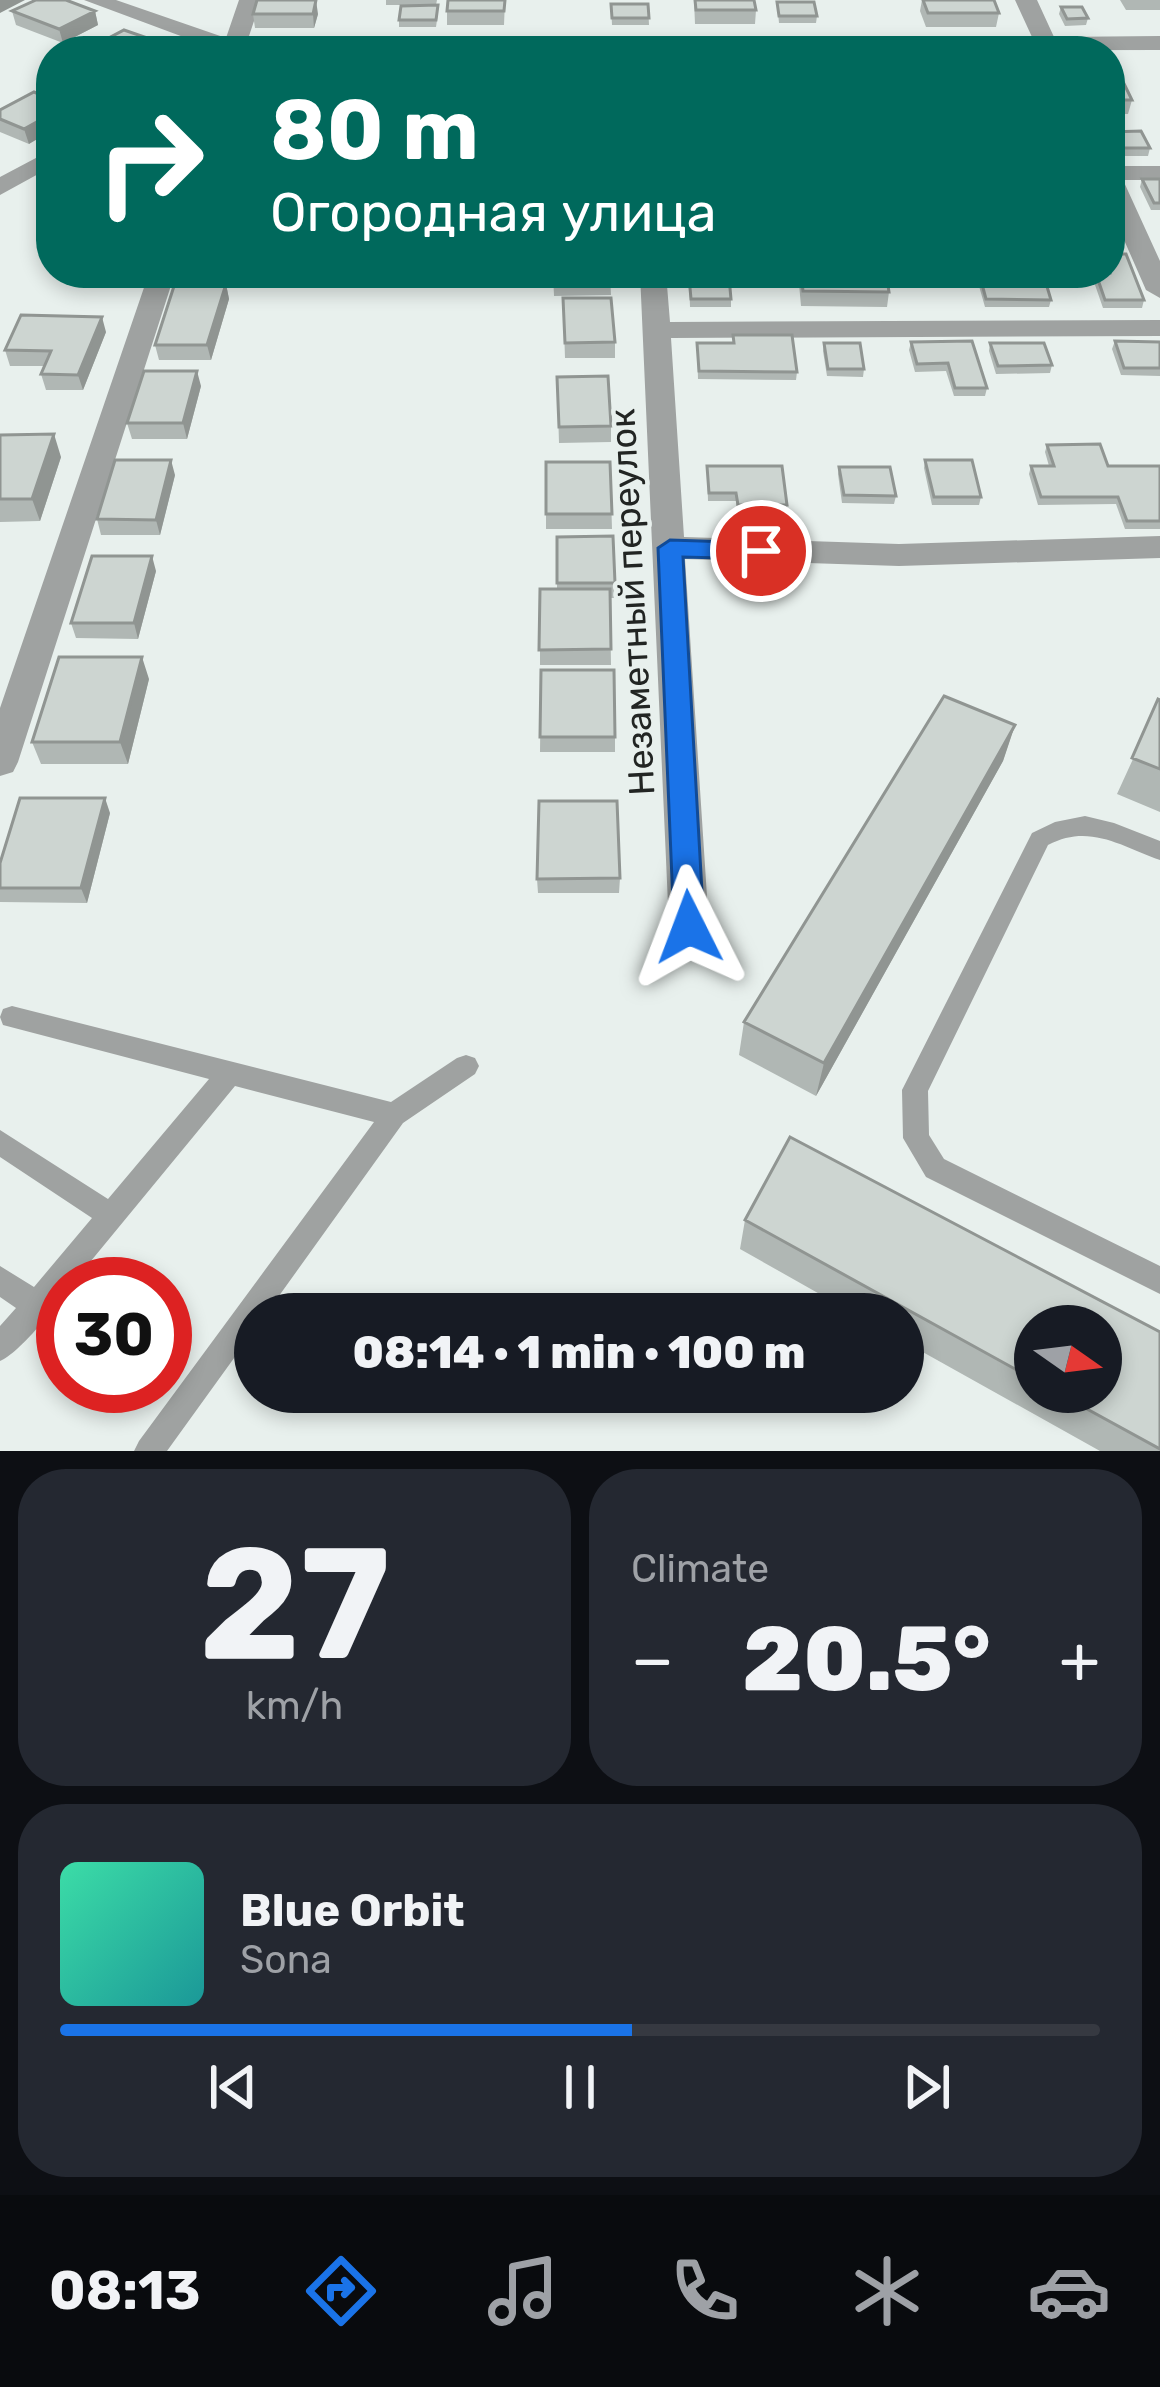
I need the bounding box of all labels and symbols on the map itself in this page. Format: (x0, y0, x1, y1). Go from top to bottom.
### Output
street label: Незаметный переулок (600, 407, 664, 797)
pin (710, 500, 812, 602)
position arrow (626, 864, 752, 990)
speed limit sign: 30 (36, 1257, 192, 1413)
north arrow (1014, 1305, 1122, 1413)

